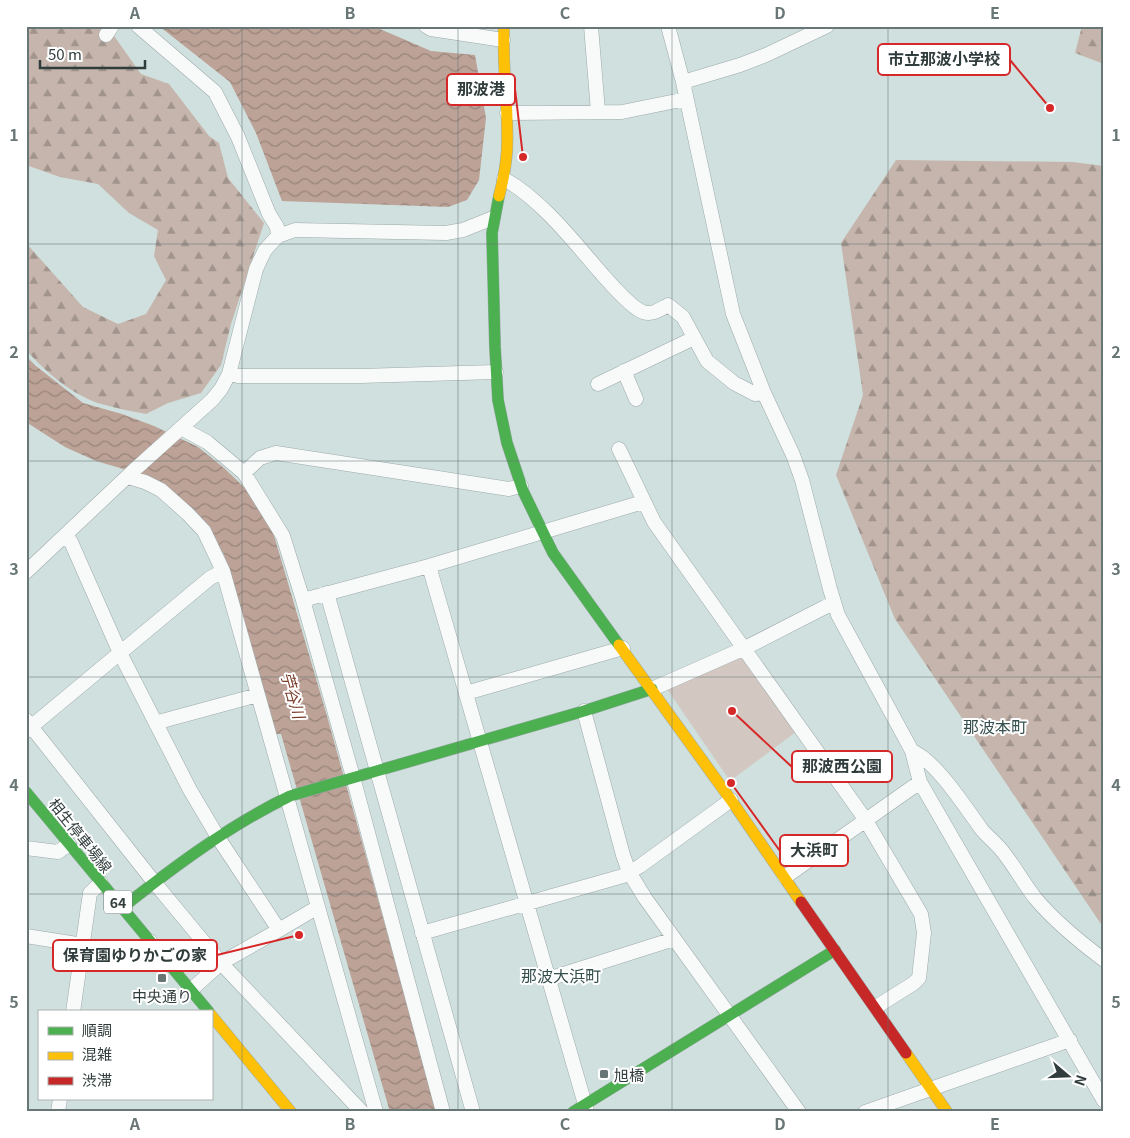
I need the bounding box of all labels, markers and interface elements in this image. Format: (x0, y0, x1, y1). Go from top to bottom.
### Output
text: A (129, 0, 141, 24)
text: B (345, 0, 356, 24)
text: C (560, 0, 571, 24)
text: D (774, 0, 786, 24)
text: E (990, 0, 1000, 24)
scale bar (40, 38, 145, 70)
text: 50 m (48, 43, 82, 64)
callout: 市立那波小学校 (878, 44, 1010, 75)
text: 市立那波小学校 (888, 46, 1000, 70)
callout: 那波港 (447, 74, 515, 105)
text: 那波港 (457, 76, 505, 100)
text: 1 (9, 122, 19, 146)
text: 1 (1111, 122, 1121, 146)
text: 2 (9, 339, 19, 363)
text: 2 (1111, 339, 1121, 363)
text: 3 (9, 556, 19, 580)
text: 3 (1111, 556, 1121, 580)
water label: 苧谷川 (276, 669, 313, 723)
district label: 那波本町 (963, 714, 1027, 738)
callout: 那波西公園 (792, 751, 892, 782)
text: 那波西公園 (802, 753, 882, 777)
text: 4 (9, 772, 19, 796)
text: 4 (1111, 772, 1121, 796)
street label: 相生停車場線 (45, 793, 117, 877)
callout: 大浜町 (780, 835, 848, 866)
text: 大浜町 (790, 837, 838, 861)
road number: 64 (104, 890, 132, 914)
callout: 保育園ゆりかごの家 (53, 940, 217, 971)
text: 保育園ゆりかごの家 (63, 942, 207, 966)
district label: 那波大浜町 (521, 963, 601, 987)
marker: 中央通り (156, 972, 168, 984)
place label: 中央通り (132, 985, 192, 1006)
text: 5 (9, 989, 19, 1013)
text: 5 (1111, 989, 1121, 1013)
legend (38, 1010, 212, 1100)
text: 順調 (82, 1019, 112, 1040)
text: 混雑 (82, 1043, 112, 1064)
north arrow (1042, 1050, 1092, 1100)
place label: 旭橋 (614, 1064, 644, 1085)
marker: 旭橋 (598, 1068, 610, 1080)
text: 渋滞 (82, 1069, 112, 1090)
text: N (1070, 1072, 1092, 1089)
text: A (129, 1111, 141, 1135)
text: B (345, 1111, 356, 1135)
text: C (560, 1111, 571, 1135)
text: D (774, 1111, 786, 1135)
text: E (990, 1111, 1000, 1135)

